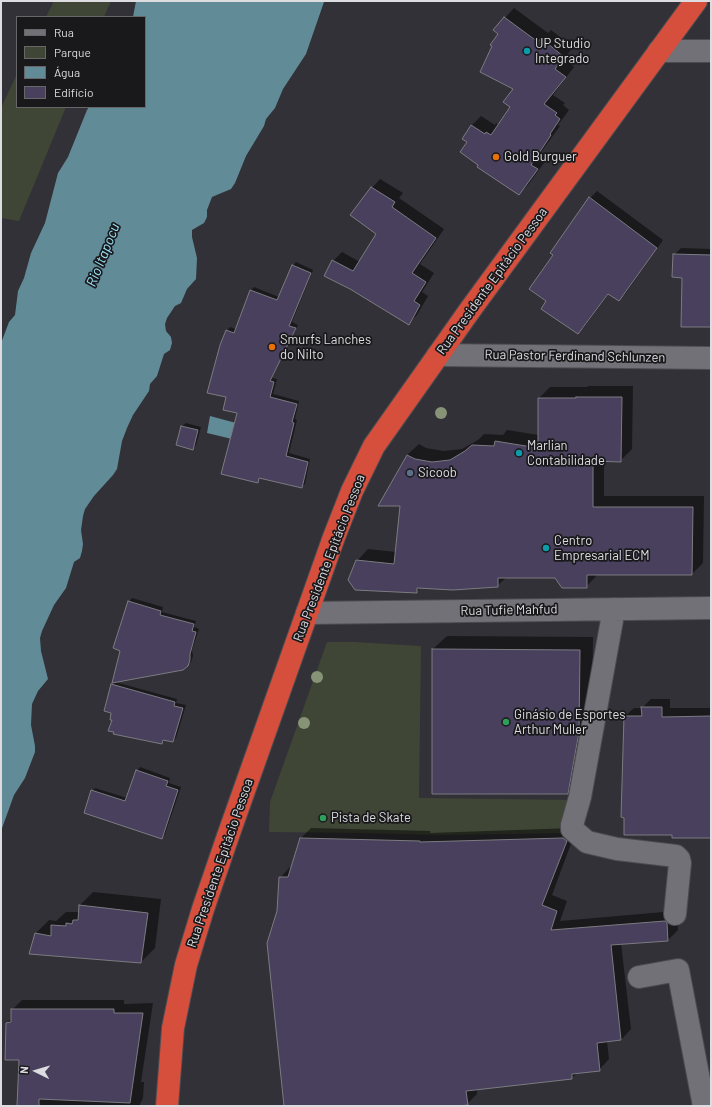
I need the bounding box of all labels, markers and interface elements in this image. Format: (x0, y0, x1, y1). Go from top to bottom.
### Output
legend (16, 16, 146, 108)
text: Rua (54, 25, 74, 39)
place label: UP Studio Integrado (535, 36, 591, 67)
text: Parque (54, 45, 91, 59)
marker: UP Studio Integrado (522, 46, 532, 56)
text: Água (54, 65, 80, 79)
text: Edifício (54, 85, 94, 99)
place label: Gold Burguer (504, 149, 577, 165)
marker: Gold Burguer (491, 152, 501, 162)
street label: Rua Presidente Epitácio Pessoa (433, 205, 551, 357)
water label: Rio Itapocu (83, 221, 123, 289)
place label: Smurfs Lanches do Nilto (280, 332, 371, 363)
marker: Smurfs Lanches do Nilto (267, 342, 277, 352)
street label: Rua Pastor Ferdinand Schlunzen (484, 347, 666, 365)
place label: Marlian Contabilidade (527, 438, 605, 469)
marker: Marlian Contabilidade (514, 448, 524, 458)
place label: Sicoob (418, 465, 457, 481)
marker: Sicoob (405, 468, 415, 478)
street label: Rua Presidente Epitácio Pessoa (290, 472, 368, 644)
place label: Centro Empresarial ECM (554, 533, 649, 564)
marker: Centro Empresarial ECM (541, 543, 551, 553)
street label: Rua Tufie Mahfud (460, 601, 558, 619)
place label: Ginásio de Esportes Arthur Muller (514, 707, 626, 738)
marker: Ginásio de Esportes Arthur Muller (501, 717, 511, 727)
street label: Rua Presidente Epitácio Pessoa (184, 776, 256, 950)
place label: Pista de Skate (331, 810, 411, 826)
marker: Pista de Skate (318, 813, 328, 823)
north arrow (16, 1051, 56, 1091)
text: N (17, 1066, 30, 1074)

